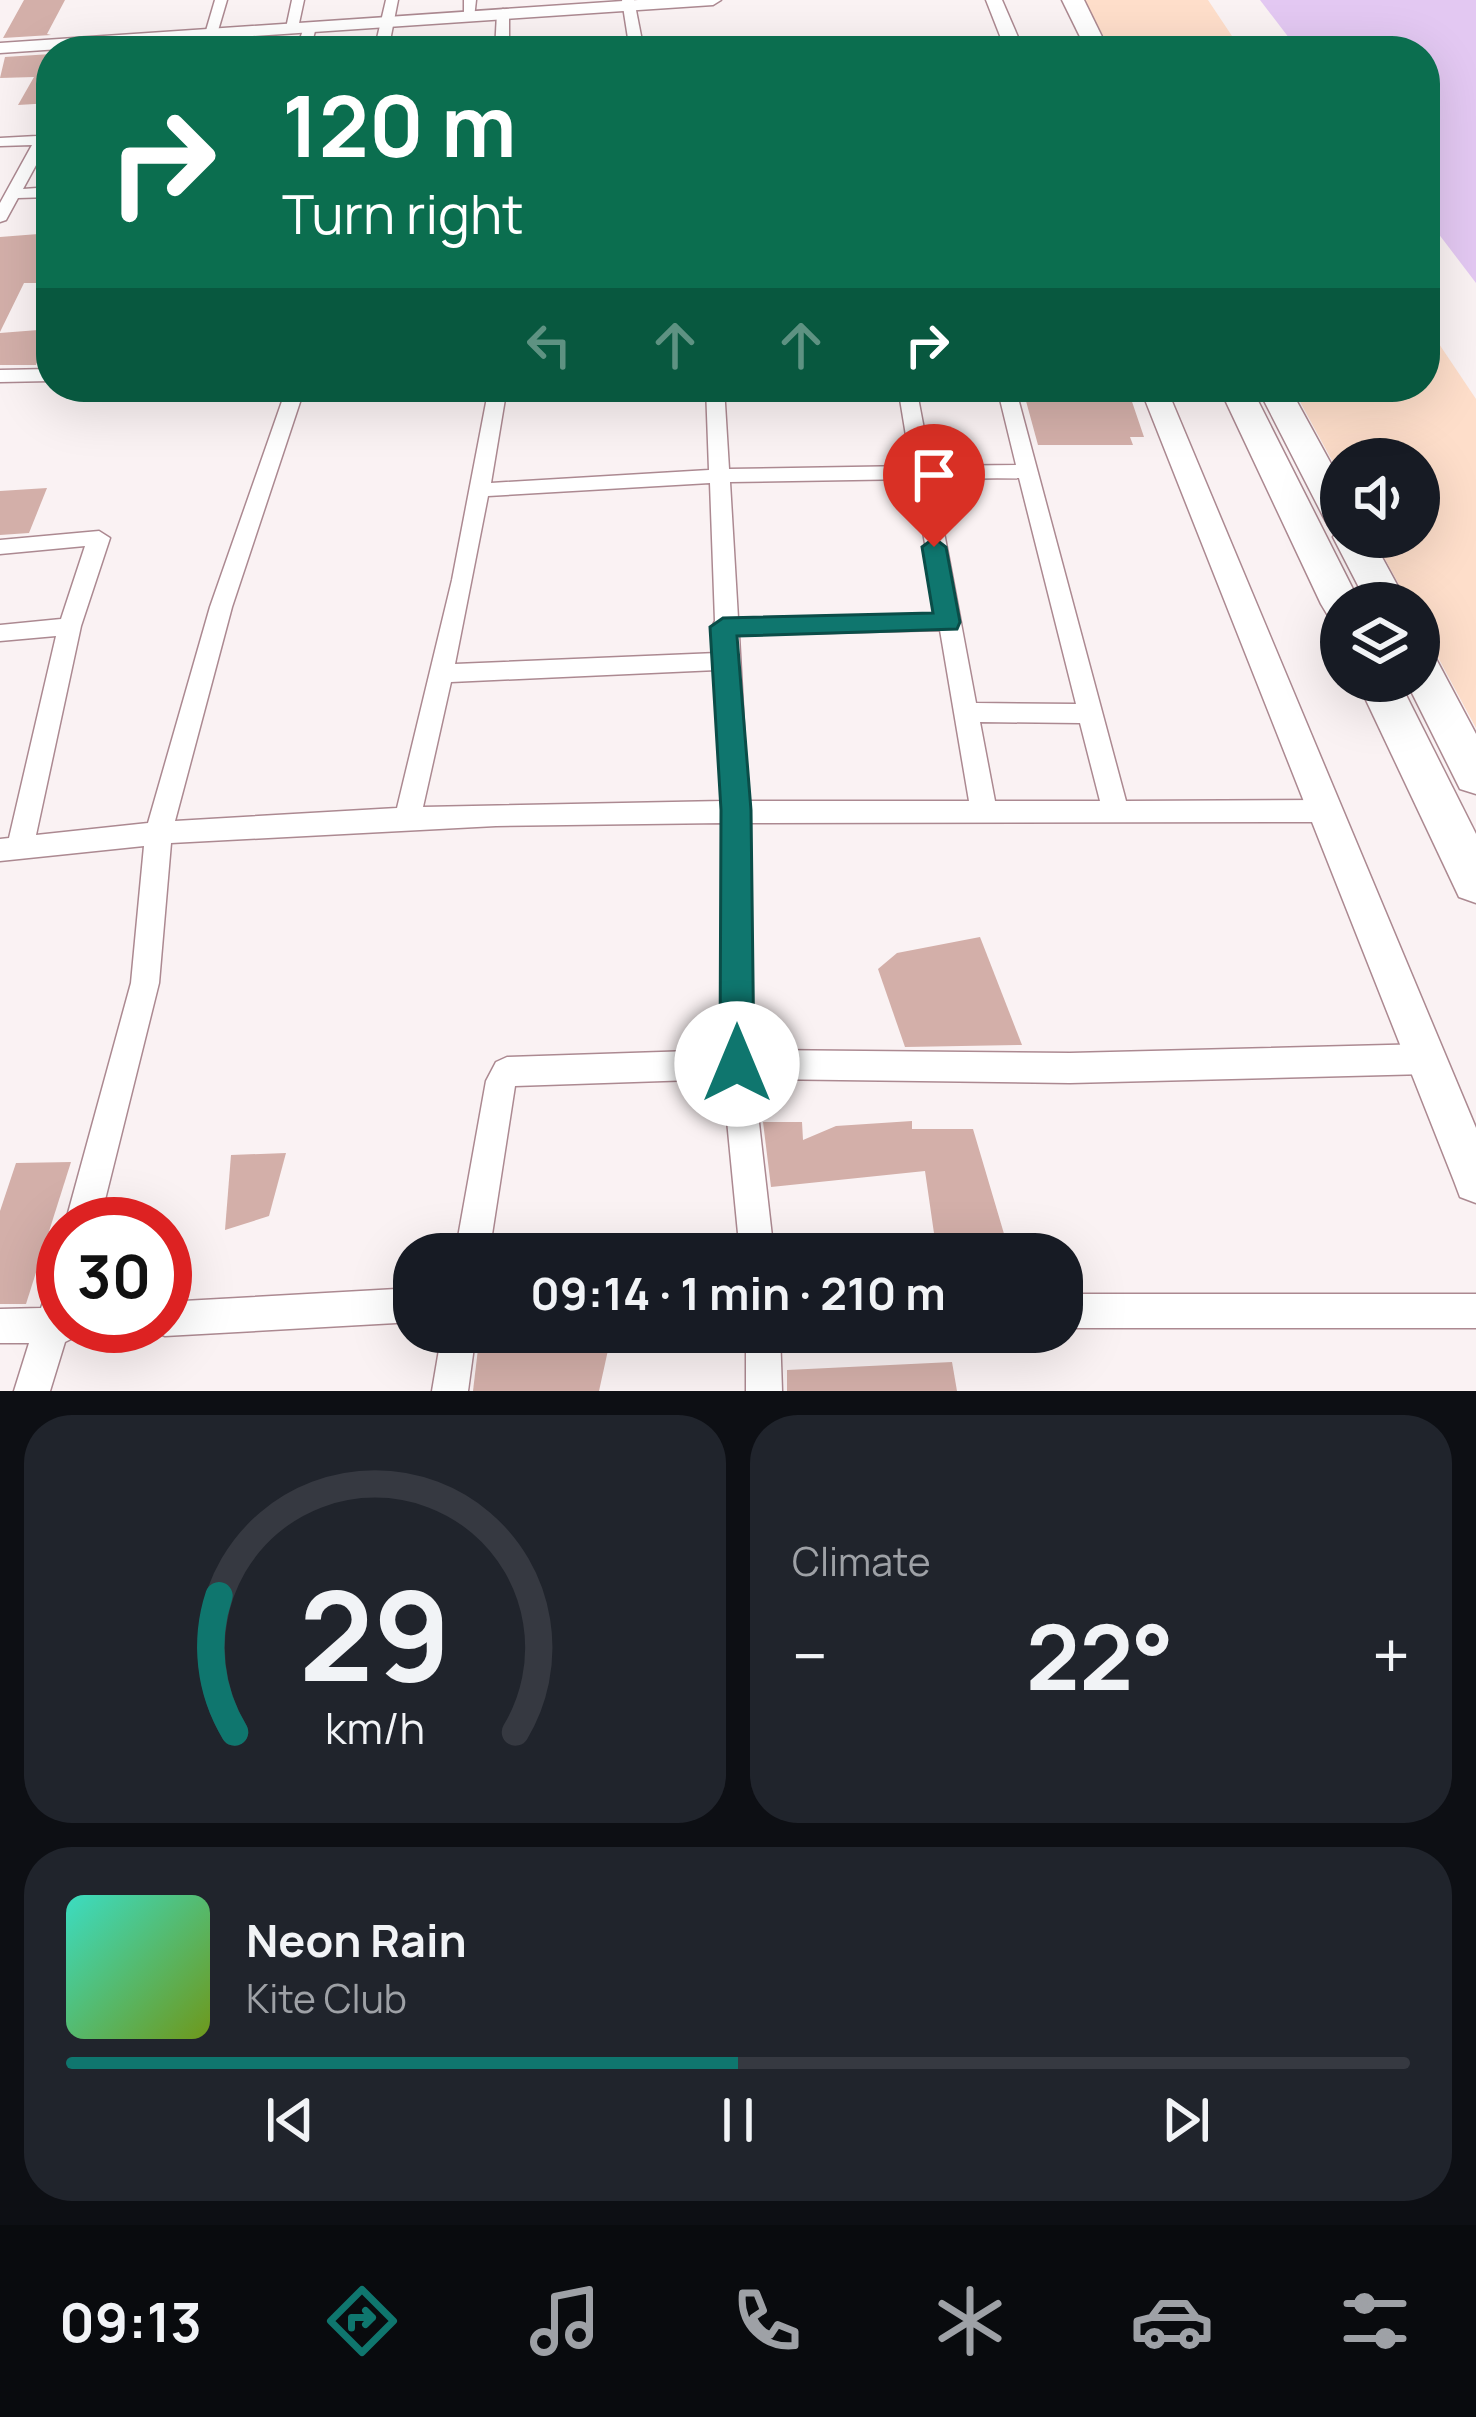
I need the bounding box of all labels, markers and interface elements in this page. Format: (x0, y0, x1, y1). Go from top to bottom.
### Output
text: 120 m (282, 67, 516, 182)
icon: right (84, 84, 240, 240)
text: Turn right (282, 176, 524, 250)
icon: left (516, 312, 582, 378)
icon: ahead (642, 312, 708, 378)
icon: ahead (768, 312, 834, 378)
icon: right (894, 312, 960, 378)
pin (883, 424, 985, 547)
map controls (1320, 438, 1440, 702)
button: sound (1320, 438, 1440, 558)
icon: arrive (901, 442, 967, 508)
button: layers (1320, 582, 1440, 702)
position arrow (674, 1001, 800, 1127)
speed limit sign: 30 (36, 1197, 192, 1353)
text: 09:14 · 1 min · 210 m (530, 1262, 946, 1324)
text: Climate (792, 1534, 931, 1588)
text: 29 (299, 1548, 451, 1718)
text: 22° (1026, 1594, 1174, 1717)
text: − (792, 1610, 828, 1700)
text: + (1372, 1610, 1410, 1700)
text: km/h (325, 1698, 425, 1757)
text: Neon Rain (246, 1909, 467, 1971)
text: Kite Club (246, 1971, 407, 2025)
icon: previous (257, 2087, 323, 2153)
icon: pause (705, 2087, 771, 2153)
icon: next (1153, 2087, 1219, 2153)
icon: directions (320, 2279, 404, 2363)
icon: music (523, 2279, 607, 2363)
icon: phone (725, 2279, 809, 2363)
icon: climate (928, 2279, 1012, 2363)
icon: car (1130, 2279, 1214, 2363)
icon: filters (1333, 2279, 1417, 2363)
text: 09:13 (59, 2284, 202, 2358)

